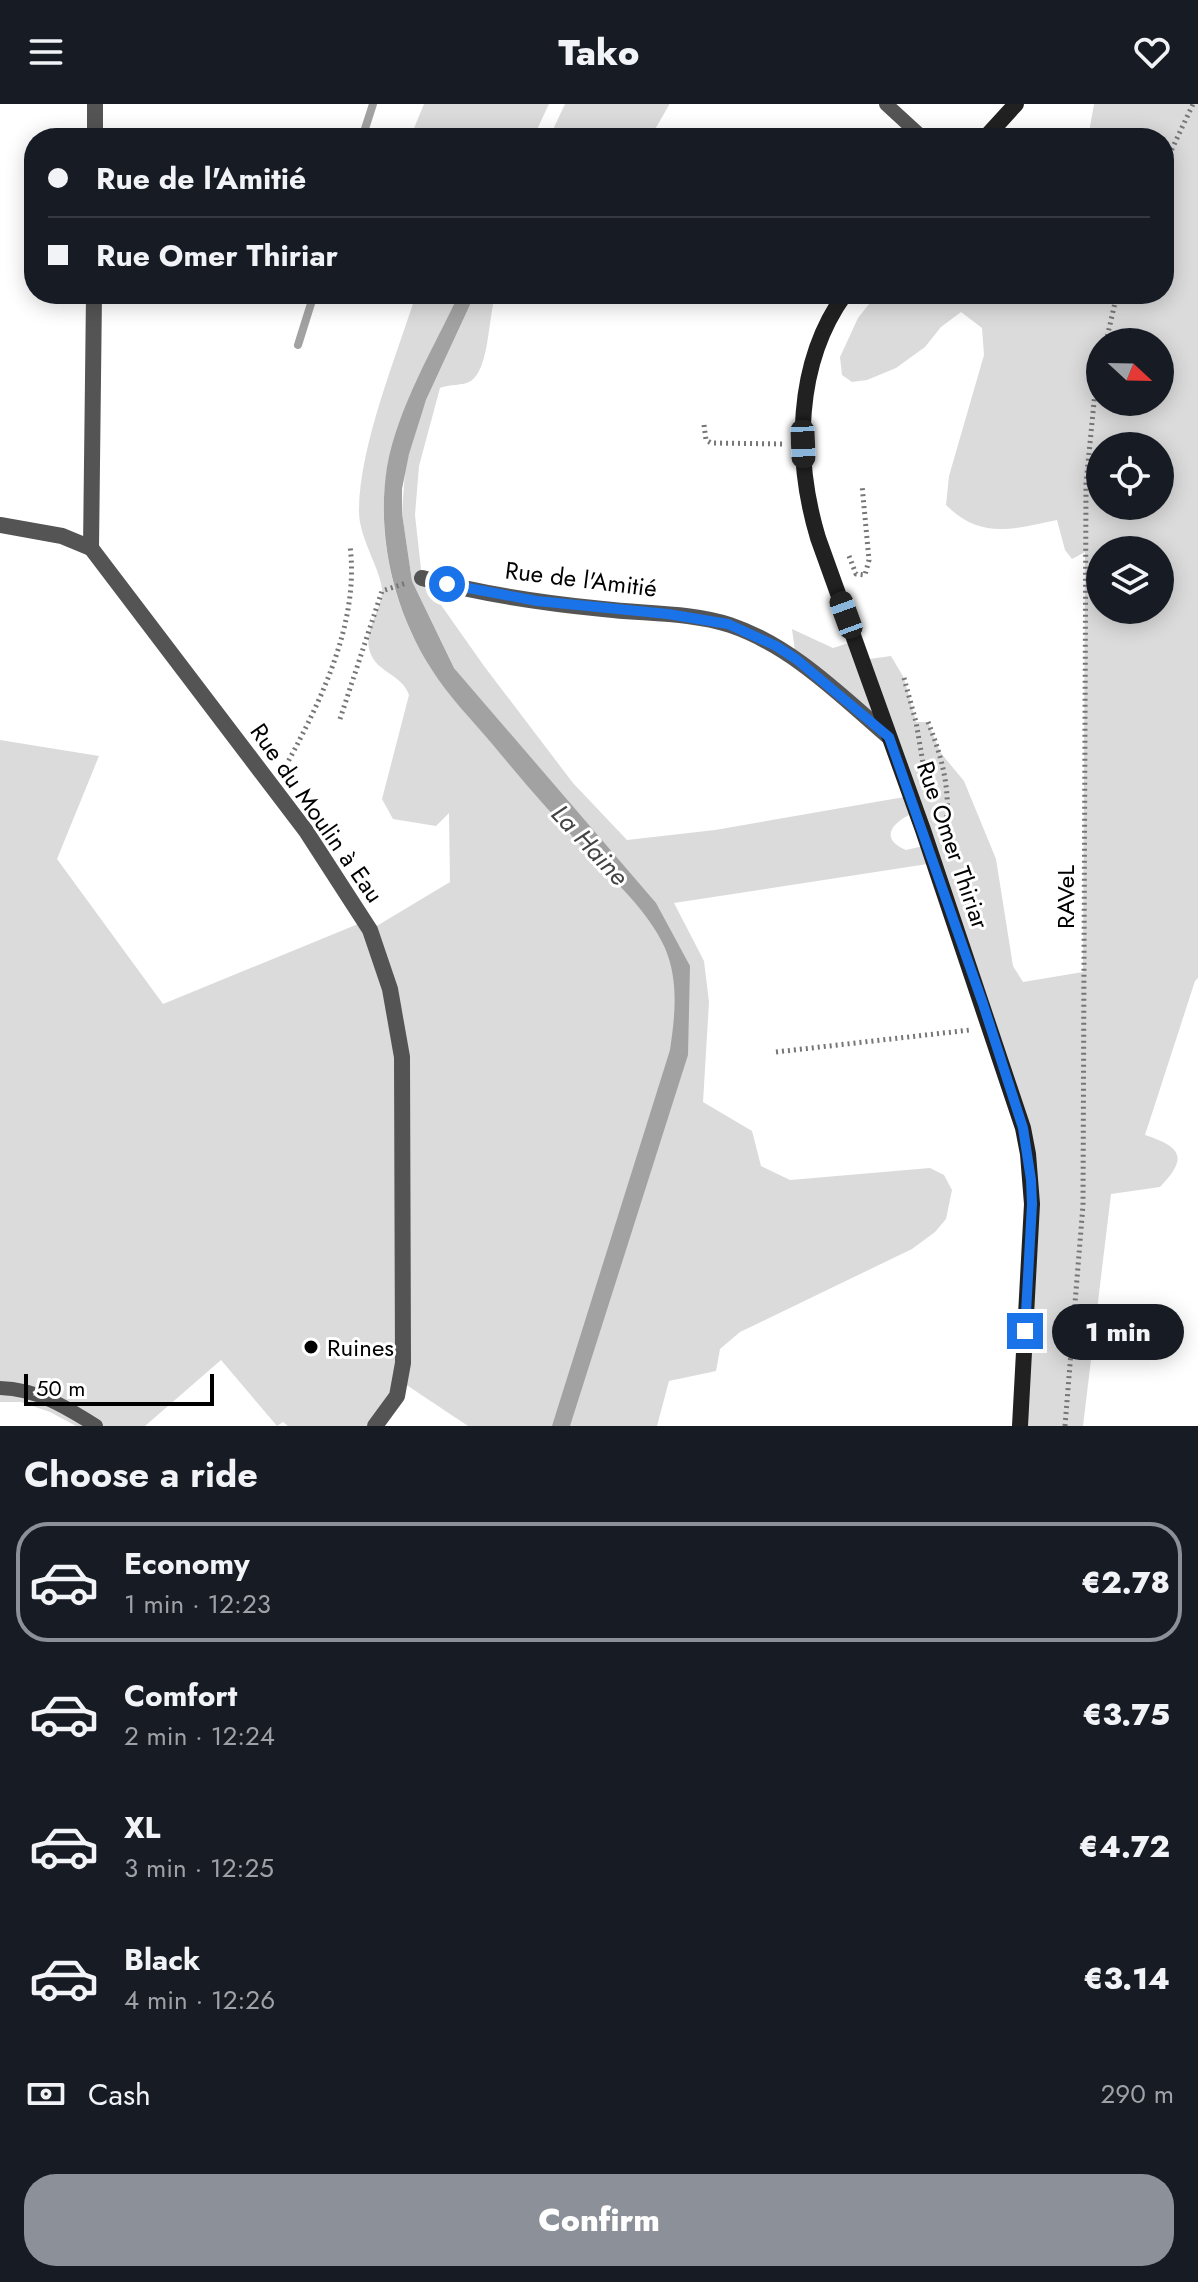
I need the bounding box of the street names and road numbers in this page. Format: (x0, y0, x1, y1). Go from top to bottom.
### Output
street label: Rue de l'Amitié (503, 552, 659, 606)
street label: Rue du Moulin à Eau (242, 716, 392, 910)
street label: Rue Omer Thiriar (908, 756, 998, 934)
street label: RAVeL (1048, 865, 1083, 929)

